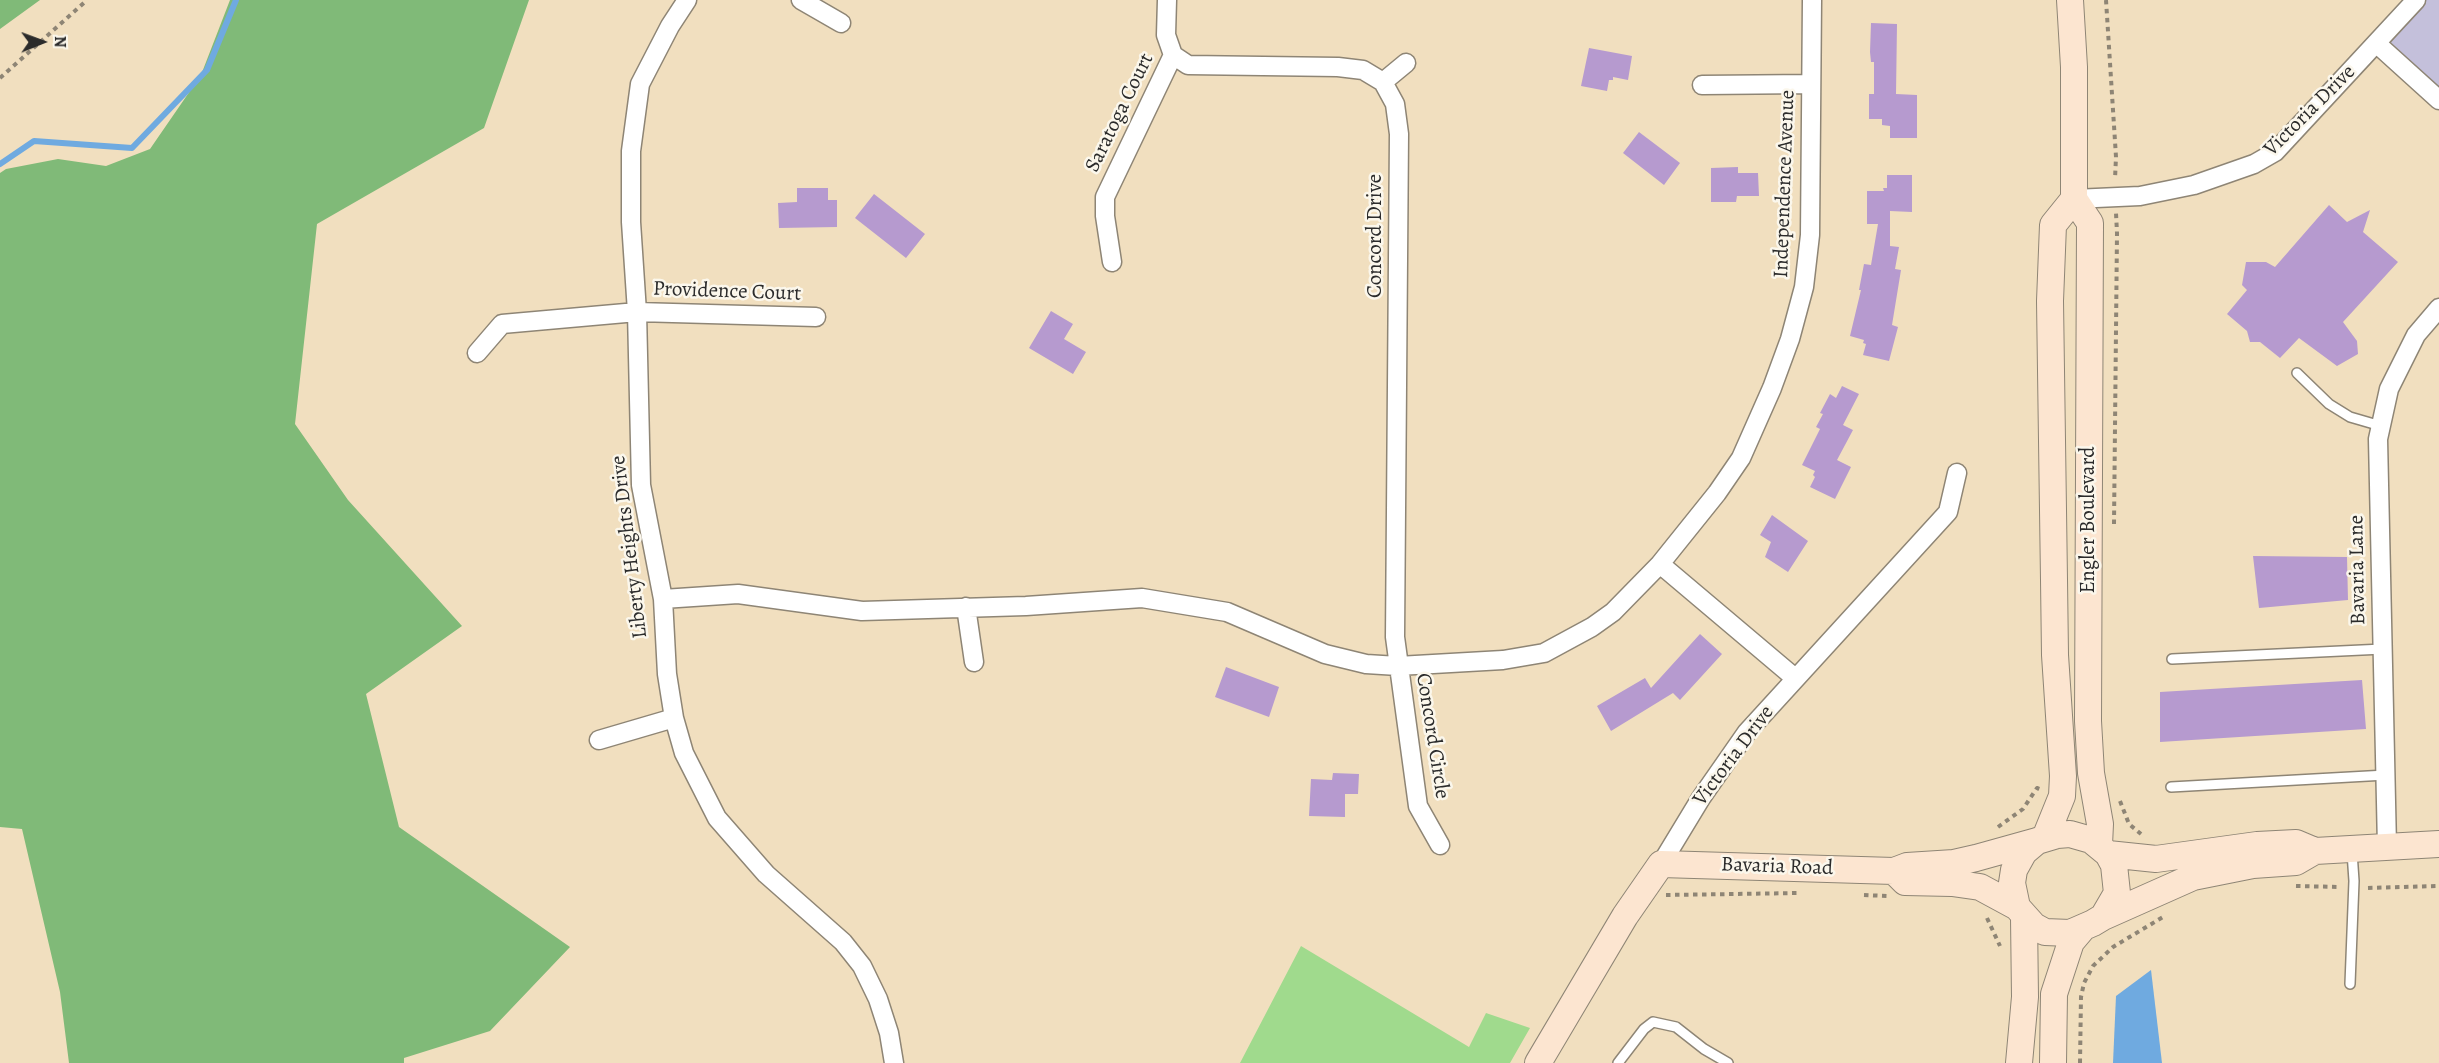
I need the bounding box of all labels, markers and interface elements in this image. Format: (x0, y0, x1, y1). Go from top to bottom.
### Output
north arrow (12, 12, 72, 72)
text: N (49, 36, 71, 48)
street label: Saratoga Court (1080, 49, 1160, 177)
street label: Victoria Drive (2259, 60, 2361, 162)
street label: Independence Avenue (1769, 89, 1801, 279)
street label: Concord Drive (1363, 174, 1389, 298)
street label: Providence Court (652, 277, 802, 307)
street label: Engler Boulevard (2076, 446, 2102, 594)
street label: Liberty Heights Drive (606, 454, 654, 640)
street label: Bavaria Lane (2344, 515, 2372, 625)
street label: Concord Circle (1410, 671, 1454, 801)
street label: Victoria Drive (1688, 701, 1780, 811)
street label: Bavaria Road (1720, 852, 1834, 882)

